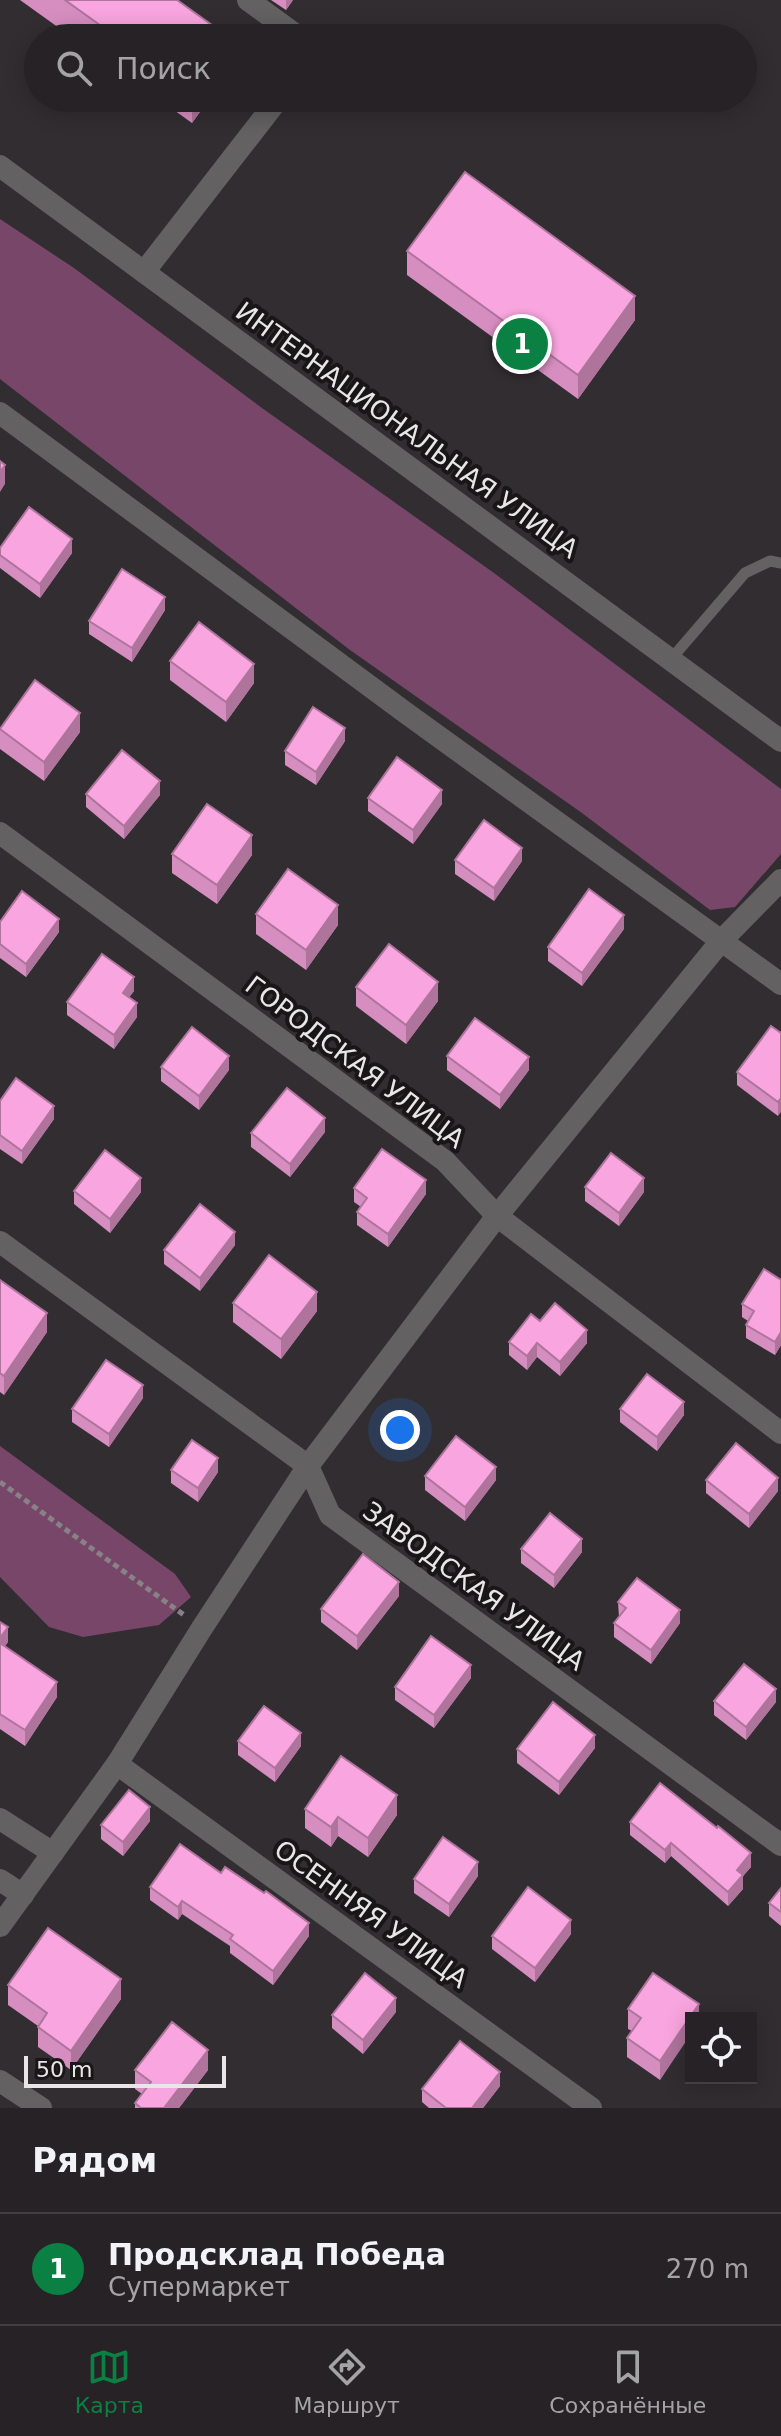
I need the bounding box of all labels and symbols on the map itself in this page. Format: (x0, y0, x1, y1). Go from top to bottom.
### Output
street label: ИНТЕРНАЦИОНАЛЬНАЯ УЛИЦА (230, 296, 584, 564)
pin: 1 (496, 314, 548, 374)
street label: ГОРОДСКАЯ УЛИЦА (240, 970, 471, 1154)
your location (380, 1410, 420, 1450)
street label: ЗАВОДСКАЯ УЛИЦА (357, 1496, 591, 1677)
street label: ОСЕННЯЯ УЛИЦА (269, 1834, 474, 1994)
scale bar (24, 2052, 226, 2088)

